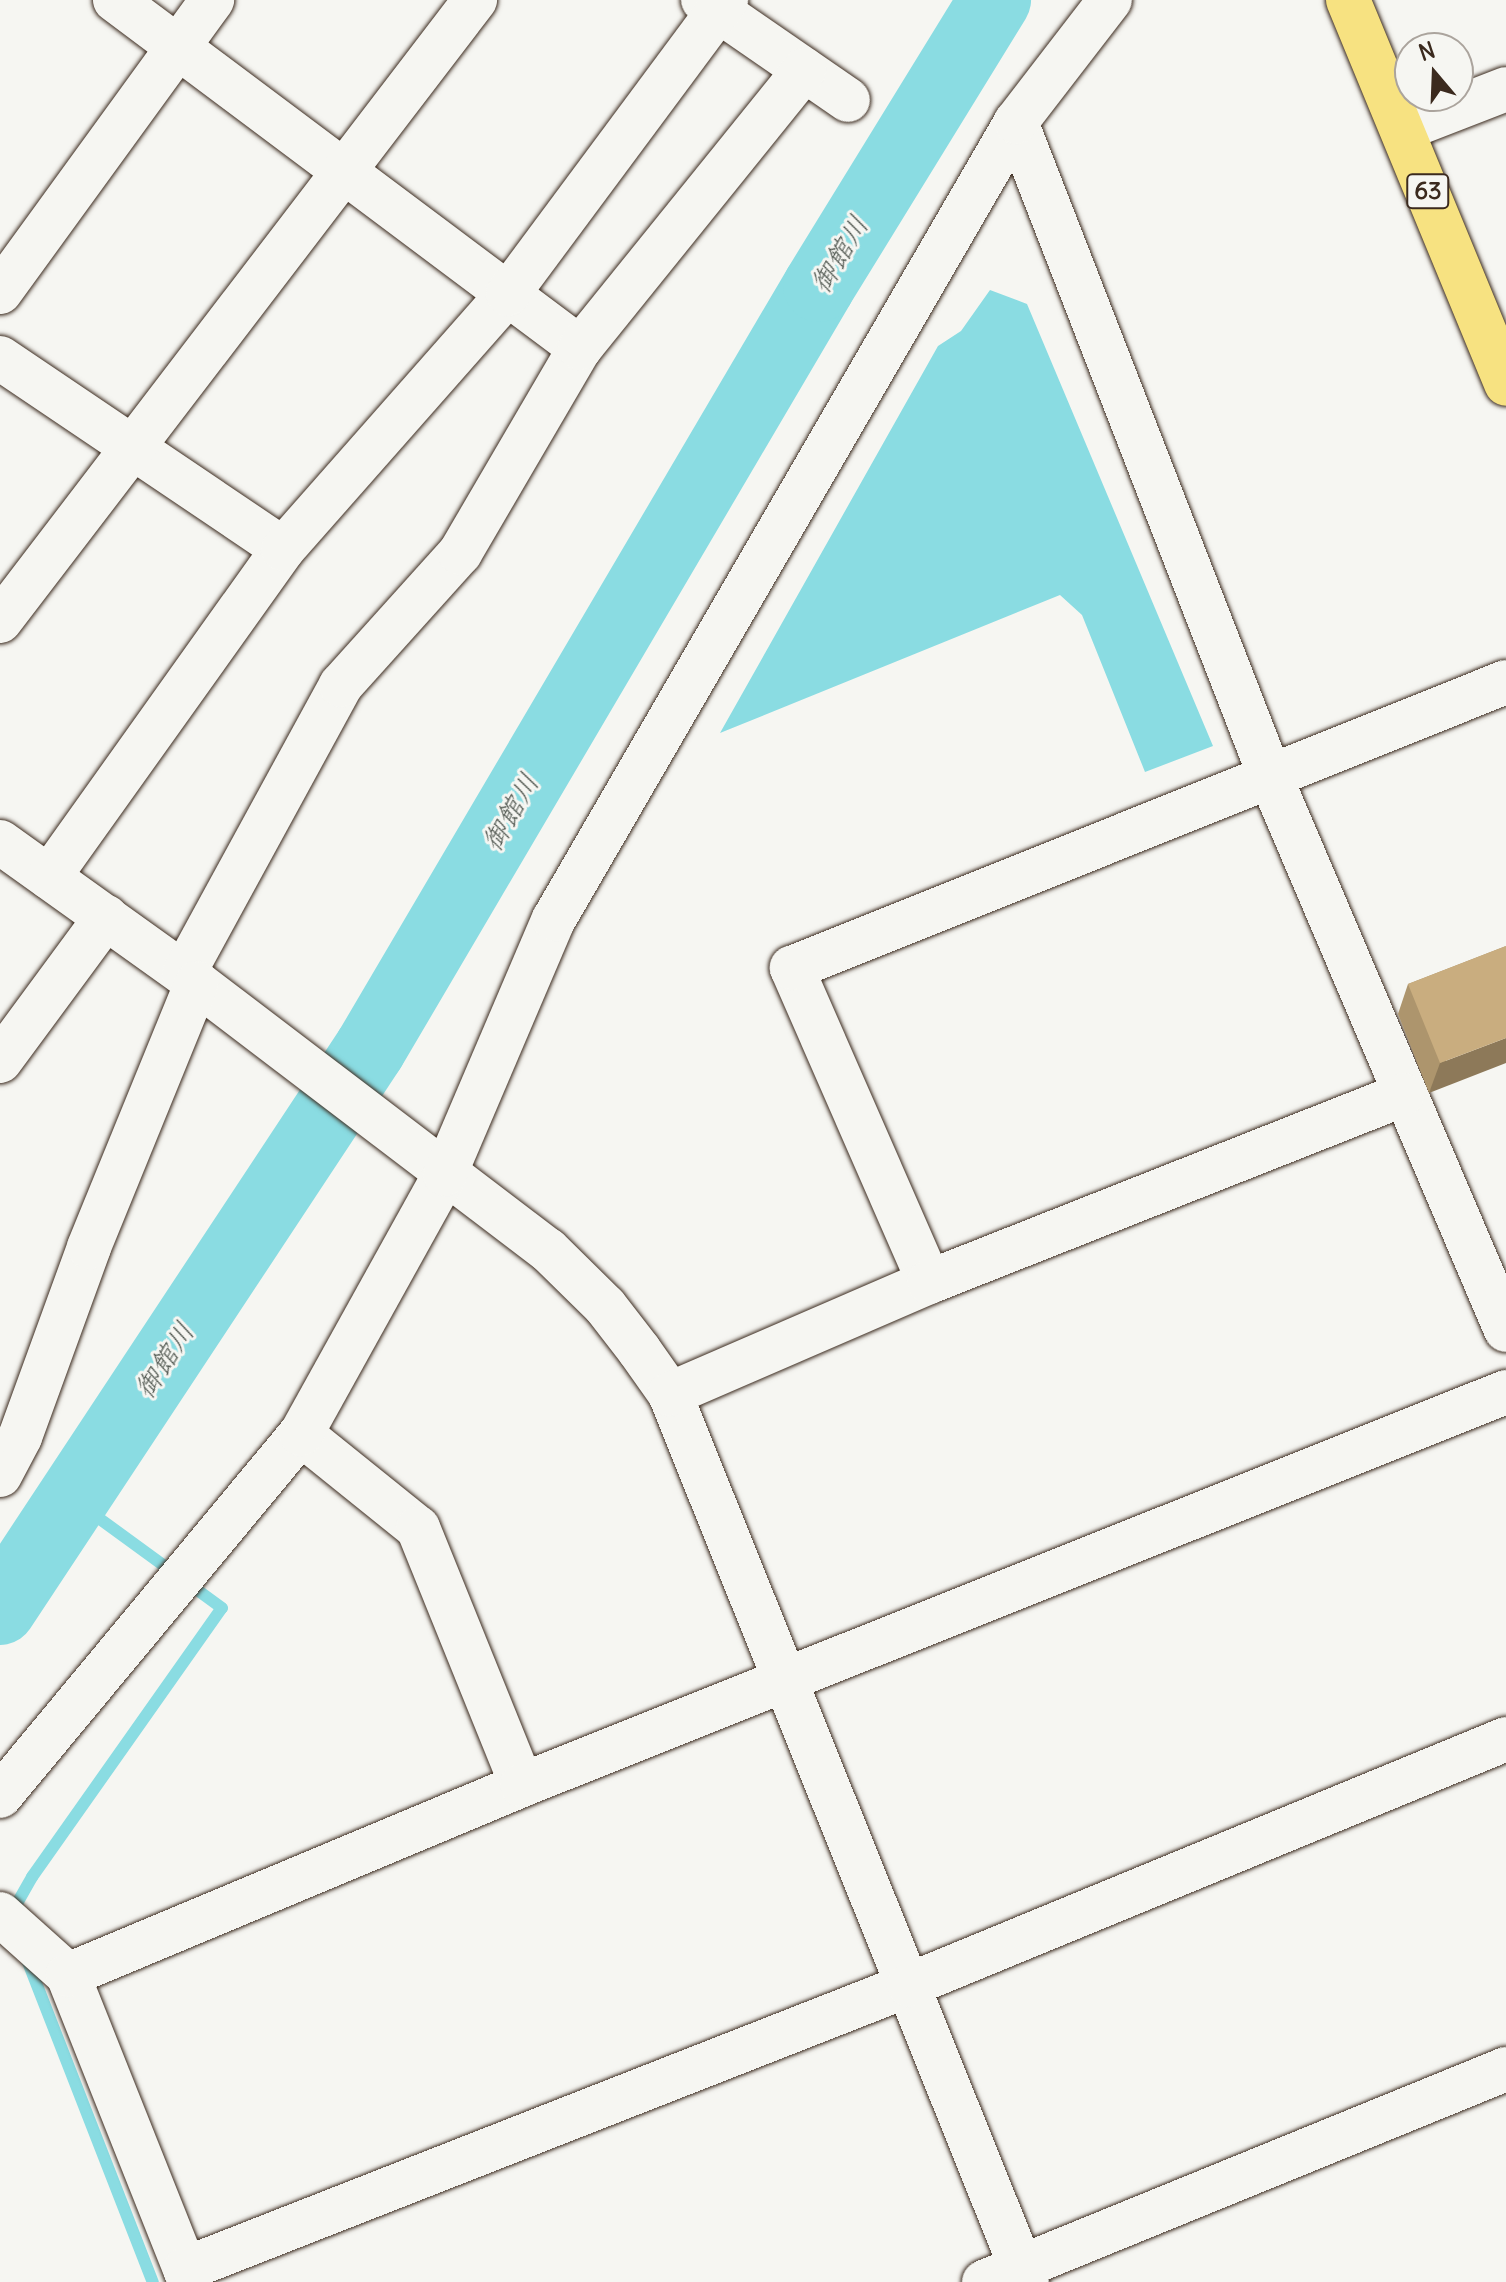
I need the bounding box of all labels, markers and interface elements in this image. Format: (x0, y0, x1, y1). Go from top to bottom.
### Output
north arrow (1394, 32, 1474, 112)
text: N (1415, 35, 1439, 67)
road number: 63 (1406, 171, 1450, 211)
water label: 御館川 (803, 209, 875, 299)
water label: 御館川 (474, 767, 546, 857)
water label: 御館川 (127, 1316, 201, 1404)

